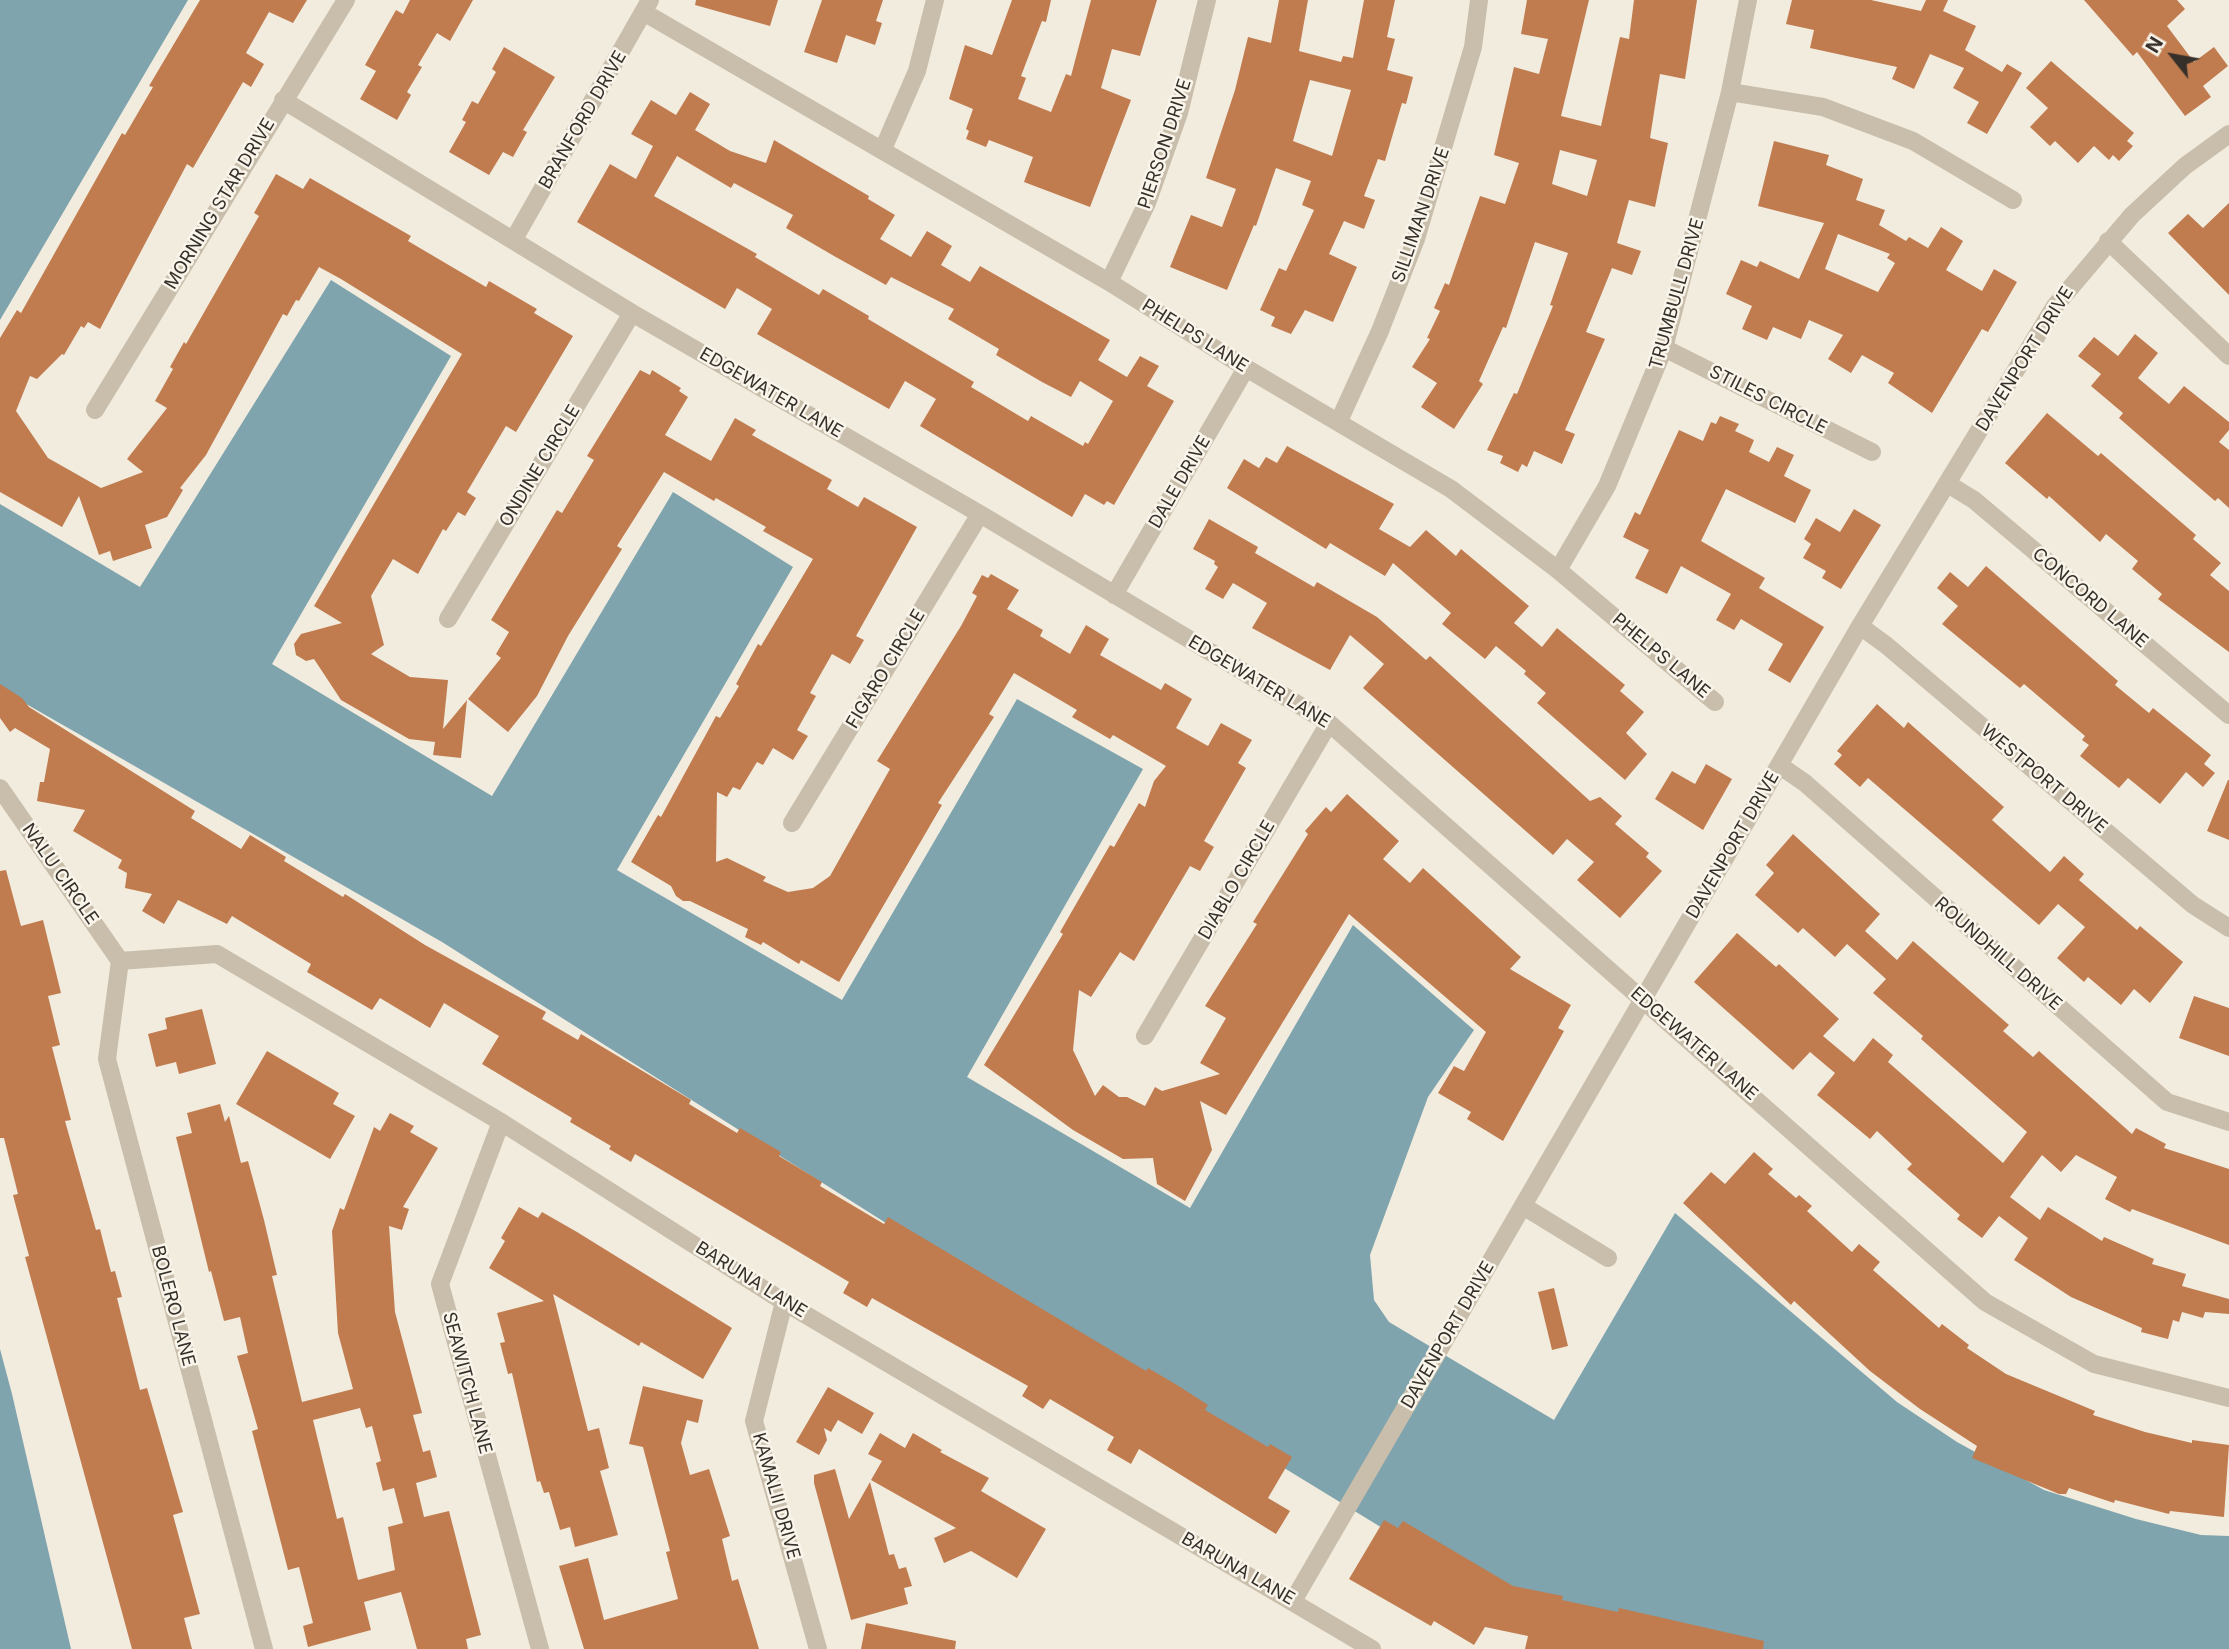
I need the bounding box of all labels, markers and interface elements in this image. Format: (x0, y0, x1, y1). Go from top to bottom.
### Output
north arrow (2138, 21, 2208, 91)
text: N (2141, 33, 2168, 57)
street label: BRANFORD DRIVE (535, 47, 631, 193)
street label: PIERSON DRIVE (1134, 76, 1196, 212)
street label: MORNING STAR DRIVE (160, 115, 280, 293)
street label: SILLIMAN DRIVE (1388, 145, 1454, 285)
street label: TRUMBULL DRIVE (1645, 216, 1709, 372)
street label: DAVENPORT DRIVE (1972, 283, 2078, 435)
street label: PHELPS LANE (1138, 295, 1252, 377)
street label: EDGEWATER LANE (696, 343, 846, 443)
street label: STILES CIRCLE (1705, 361, 1831, 439)
street label: ONDINE CIRCLE (495, 401, 585, 531)
street label: DALE DRIVE (1145, 432, 1215, 532)
street label: CONCORD LANE (2028, 543, 2152, 653)
street label: FIGARO CIRCLE (842, 606, 930, 732)
street label: PHELPS LANE (1608, 609, 1714, 703)
street label: EDGEWATER LANE (1184, 631, 1334, 733)
street label: WESTPORT DRIVE (1977, 720, 2111, 838)
street label: DAVENPORT DRIVE (1682, 767, 1784, 923)
street label: DIABLO CIRCLE (1194, 816, 1280, 944)
street label: NALU CIRCLE (17, 819, 103, 929)
street label: ROUNDHILL DRIVE (1930, 893, 2066, 1015)
street label: EDGEWATER LANE (1626, 983, 1762, 1105)
street label: BARUNA LANE (691, 1237, 811, 1323)
street label: BOLERO LANE (147, 1243, 199, 1369)
street label: DAVENPORT DRIVE (1397, 1257, 1499, 1413)
street label: SEAWITCH LANE (438, 1310, 496, 1456)
street label: KAMALII DRIVE (748, 1430, 804, 1562)
street label: BARUNA LANE (1178, 1528, 1298, 1610)

